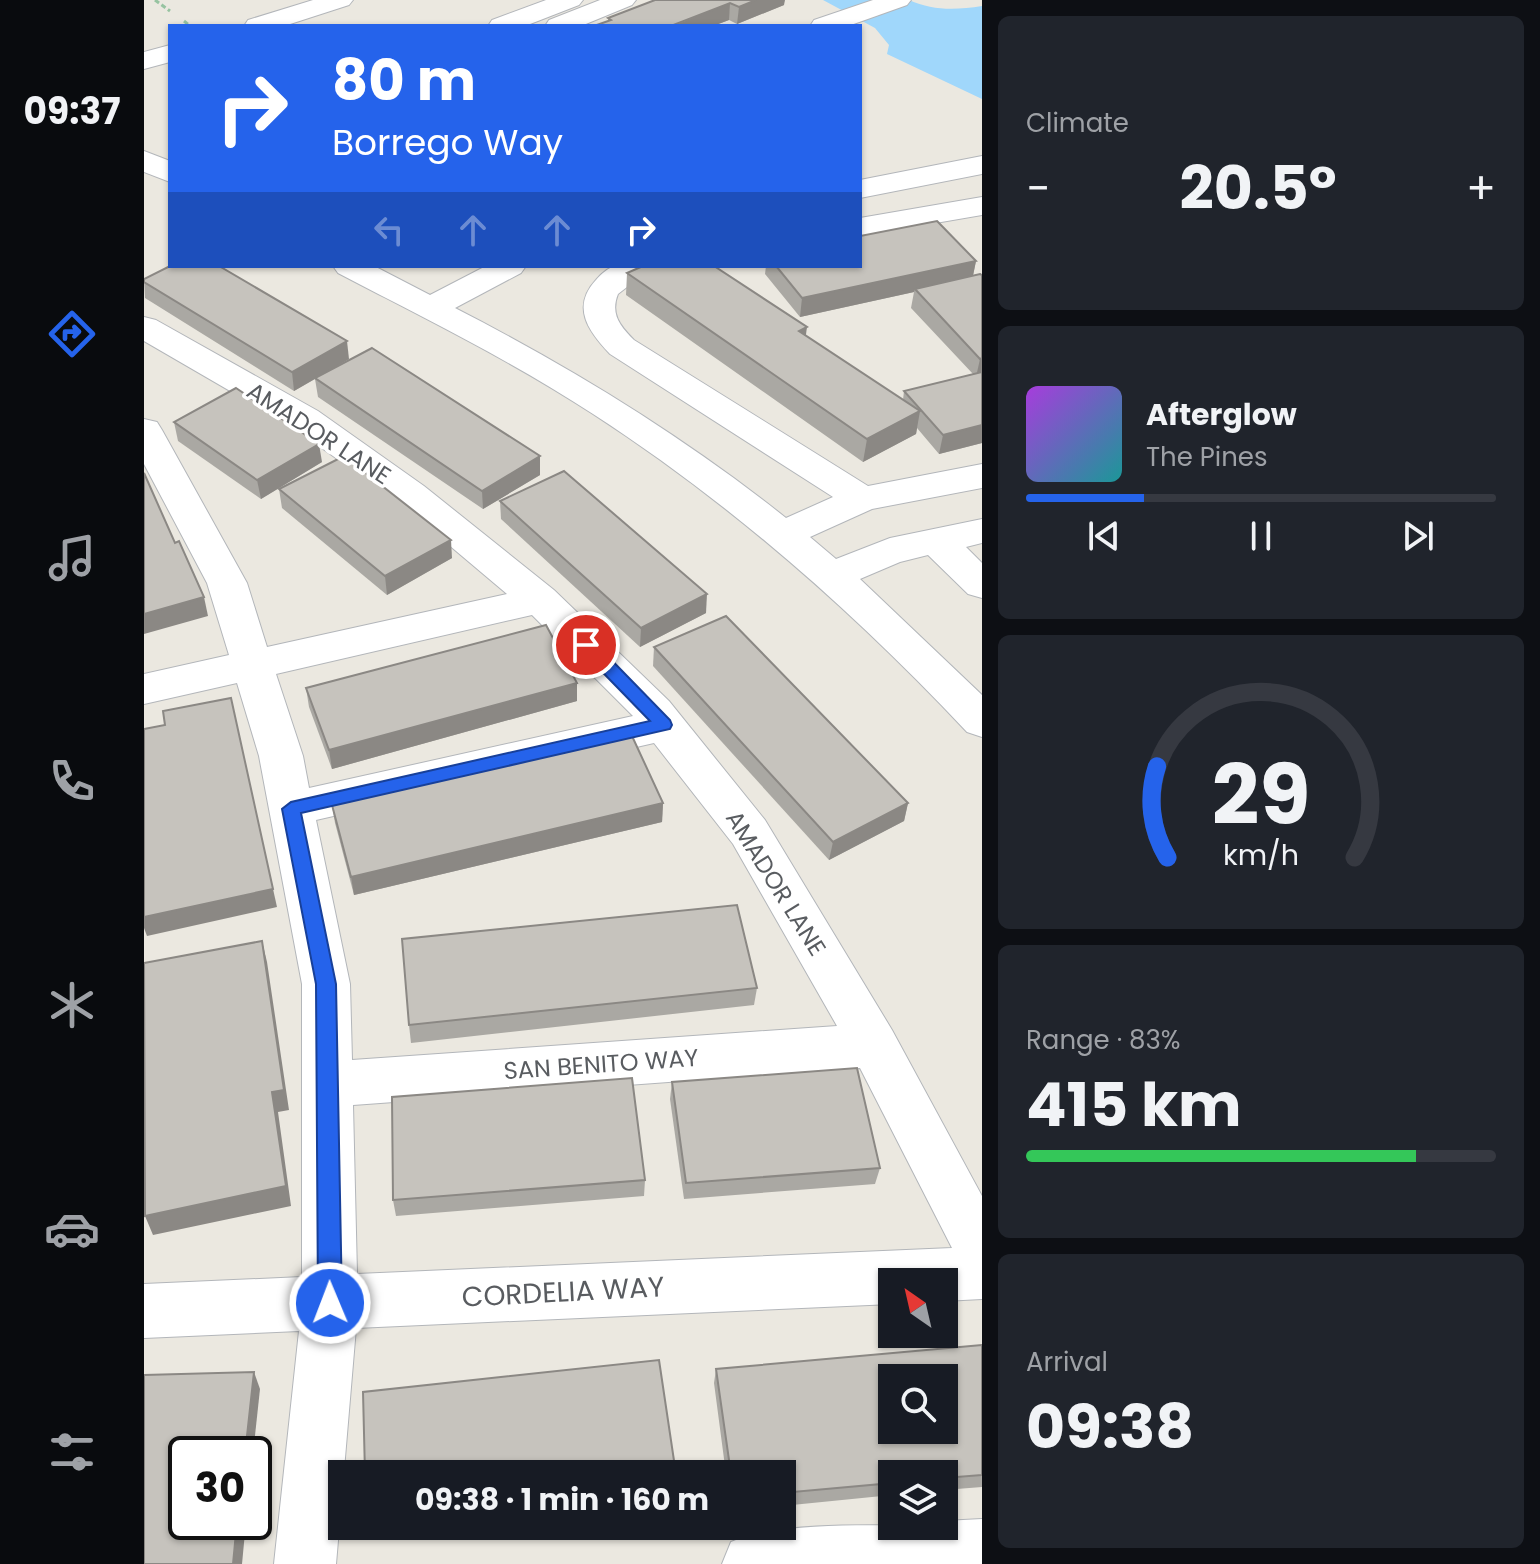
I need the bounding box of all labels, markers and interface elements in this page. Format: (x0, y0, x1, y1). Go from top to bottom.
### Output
text: 80 m (332, 41, 476, 120)
icon: right (200, 56, 304, 160)
text: 09:37 (24, 86, 120, 137)
text: Climate (1026, 105, 1129, 141)
text: Borrego Way (332, 117, 563, 168)
text: 20.5° (1180, 146, 1337, 230)
text: − (1026, 158, 1050, 219)
text: + (1466, 158, 1496, 219)
icon: left (367, 208, 411, 252)
icon: ahead (451, 208, 495, 252)
icon: ahead (535, 208, 579, 252)
icon: right (619, 208, 663, 252)
icon: directions (44, 306, 100, 362)
street label: AMADOR LANE (241, 374, 397, 492)
text: Afterglow (1146, 393, 1297, 436)
text: The Pines (1146, 439, 1268, 475)
icon: previous (1082, 514, 1126, 558)
icon: pause (1239, 514, 1283, 558)
icon: next (1396, 514, 1440, 558)
icon: music (44, 530, 100, 586)
pin (552, 611, 620, 679)
icon: arrive (564, 623, 608, 667)
text: 29 (1212, 737, 1310, 853)
icon: phone (44, 753, 100, 809)
street label: AMADOR LANE (718, 804, 834, 962)
text: km/h (1223, 835, 1299, 875)
icon: climate (44, 977, 100, 1033)
text: Range · 83% (1026, 1022, 1181, 1058)
street label: SAN BENITO WAY (502, 1041, 700, 1087)
text: 415 km (1026, 1063, 1242, 1147)
icon: car (44, 1201, 100, 1257)
position arrow (288, 1261, 372, 1345)
street label: CORDELIA WAY (461, 1267, 665, 1317)
north arrow (878, 1268, 958, 1348)
map controls (878, 1268, 958, 1540)
text: Arrival (1026, 1344, 1108, 1380)
button: search (878, 1364, 958, 1444)
text: 09:38 (1026, 1385, 1194, 1469)
icon: filters (44, 1424, 100, 1480)
speed limit sign: 30 (168, 1436, 272, 1540)
button: layers (878, 1460, 958, 1540)
text: 09:38 · 1 min · 160 m (415, 1478, 709, 1521)

